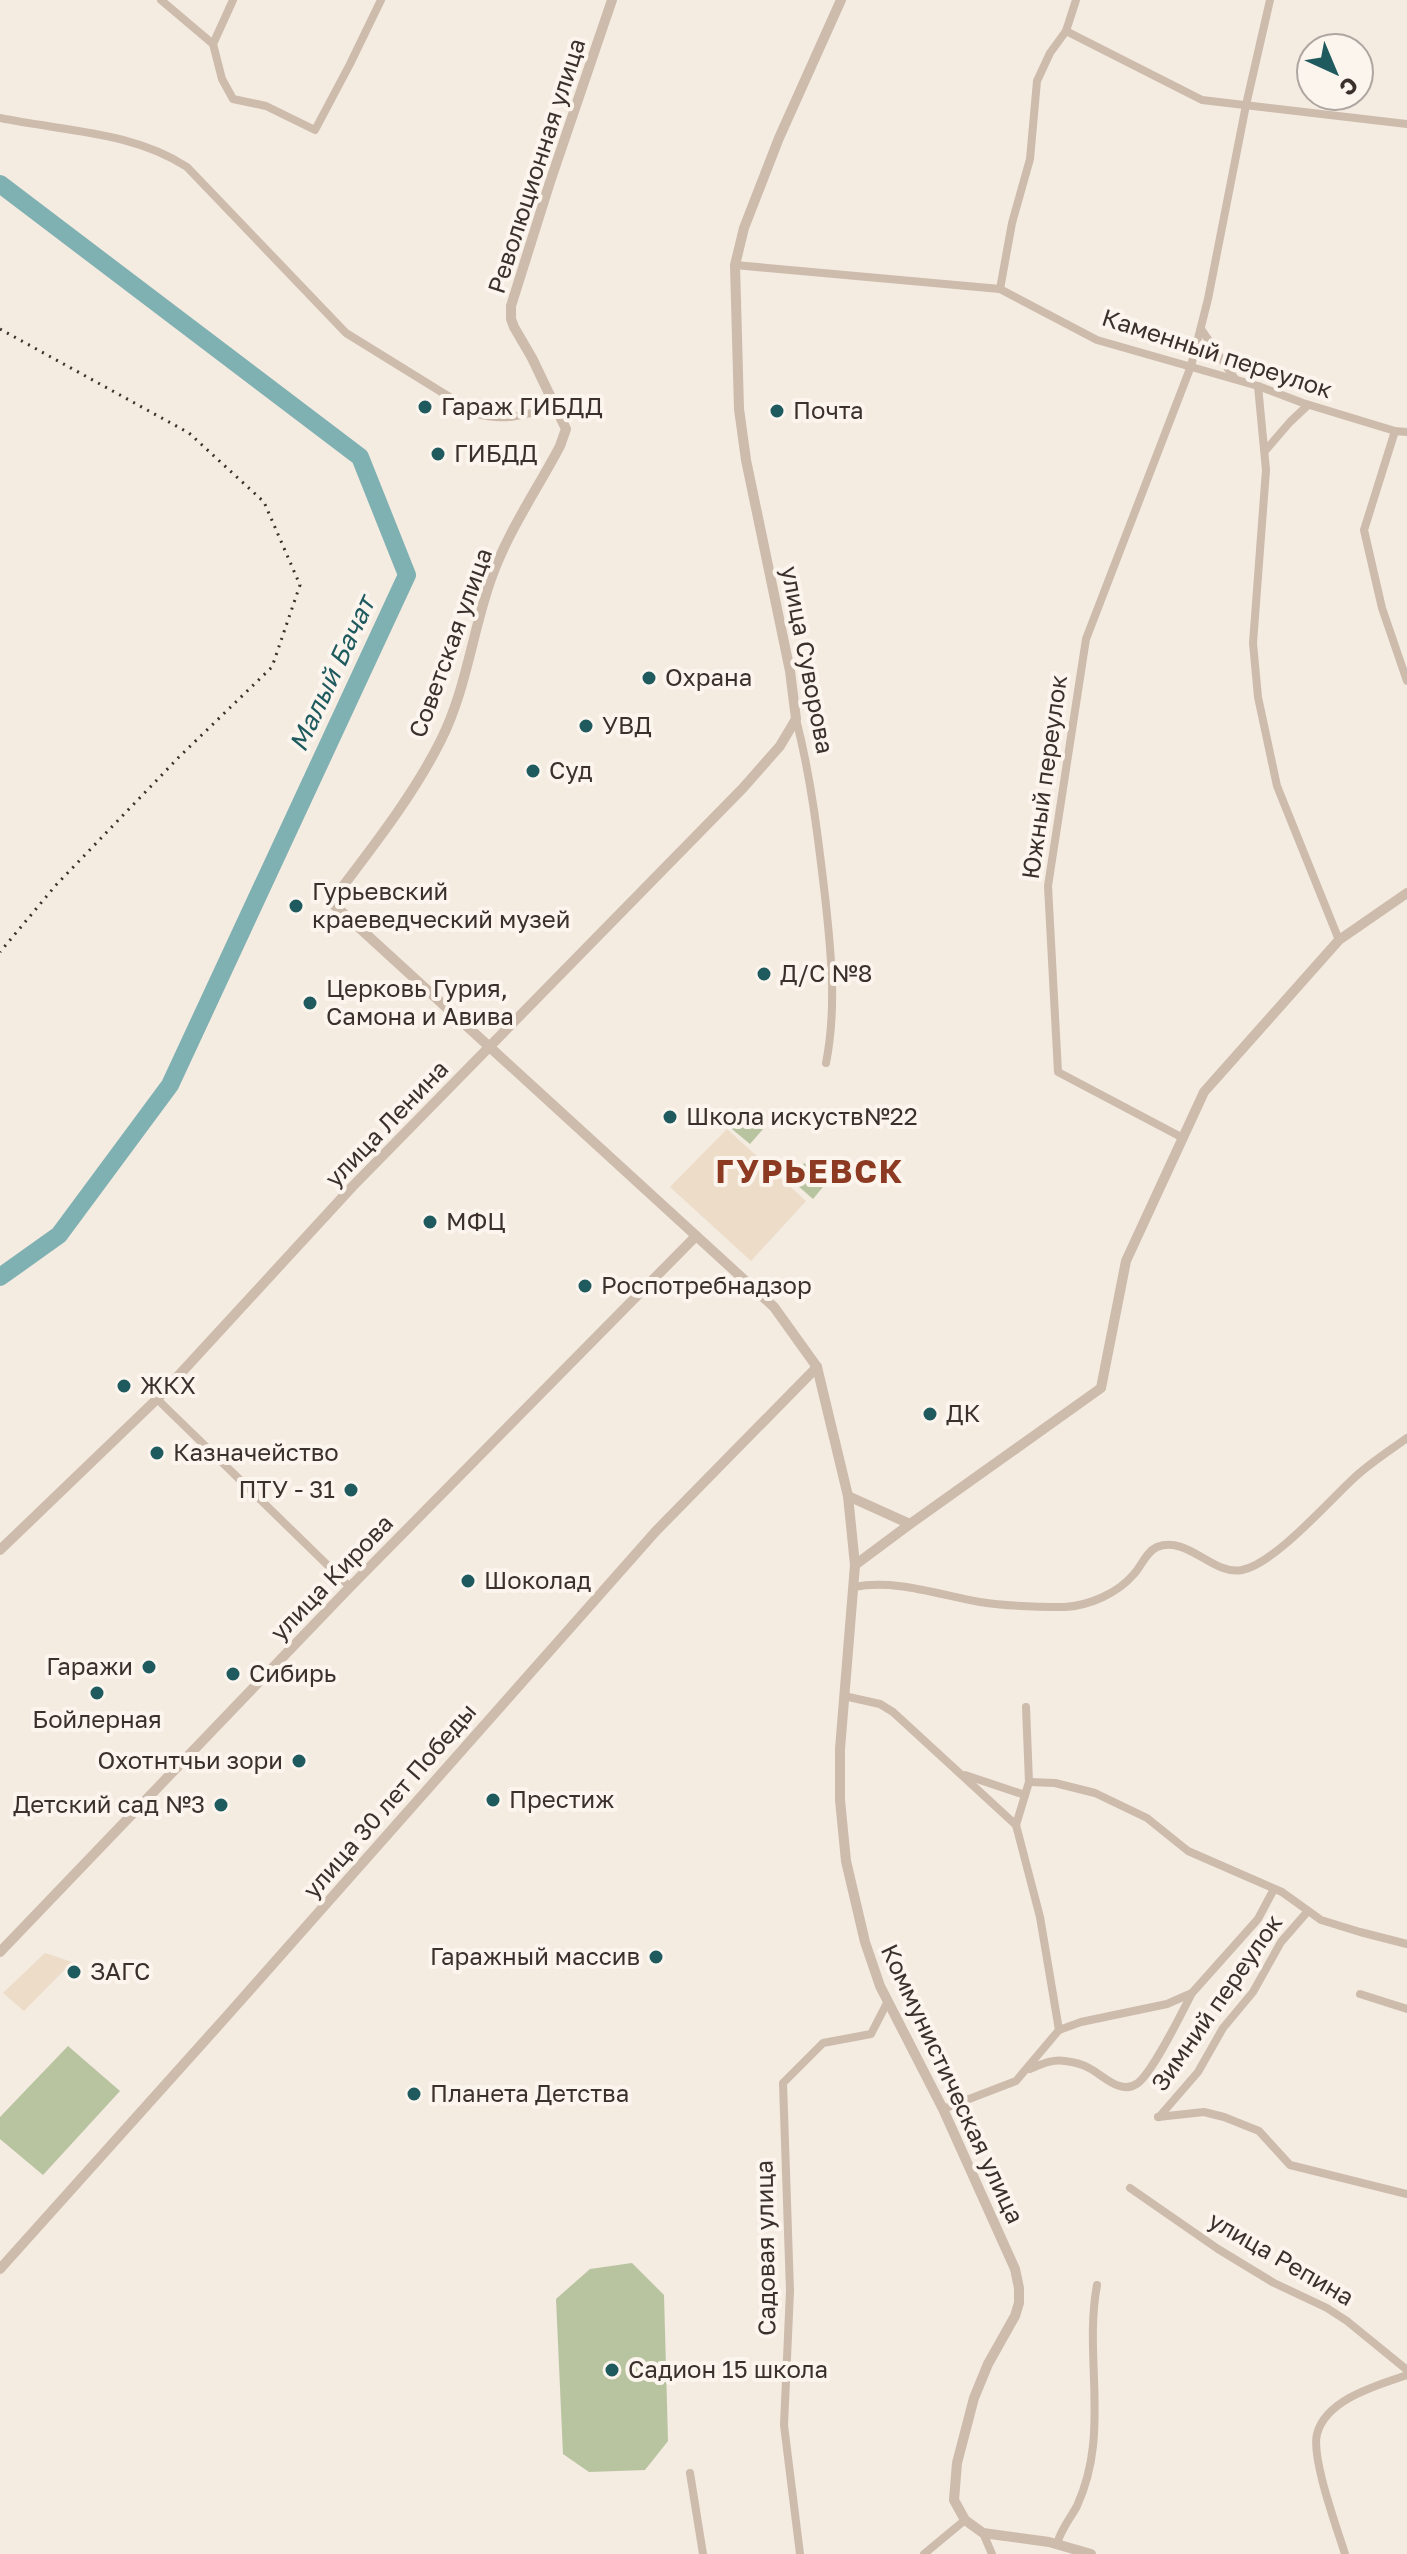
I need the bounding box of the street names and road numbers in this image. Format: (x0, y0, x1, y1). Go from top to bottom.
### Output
street label: Революционная улица (481, 34, 591, 297)
street label: Каменный переулок (1099, 302, 1336, 404)
street label: Советская улица (402, 544, 497, 741)
street label: улица Суворова (776, 564, 841, 756)
street label: Южный переулок (1015, 672, 1072, 881)
street label: улица Ленина (318, 1054, 454, 1192)
street label: улица Кирова (264, 1508, 398, 1646)
street label: улица 30 лет Победы (296, 1696, 482, 1904)
street label: Зимний переулок (1144, 1908, 1288, 2096)
street label: Коммунистическая улица (876, 1939, 1031, 2228)
street label: Садовая улица (748, 2160, 781, 2336)
street label: улица Репина (1204, 2204, 1360, 2311)

